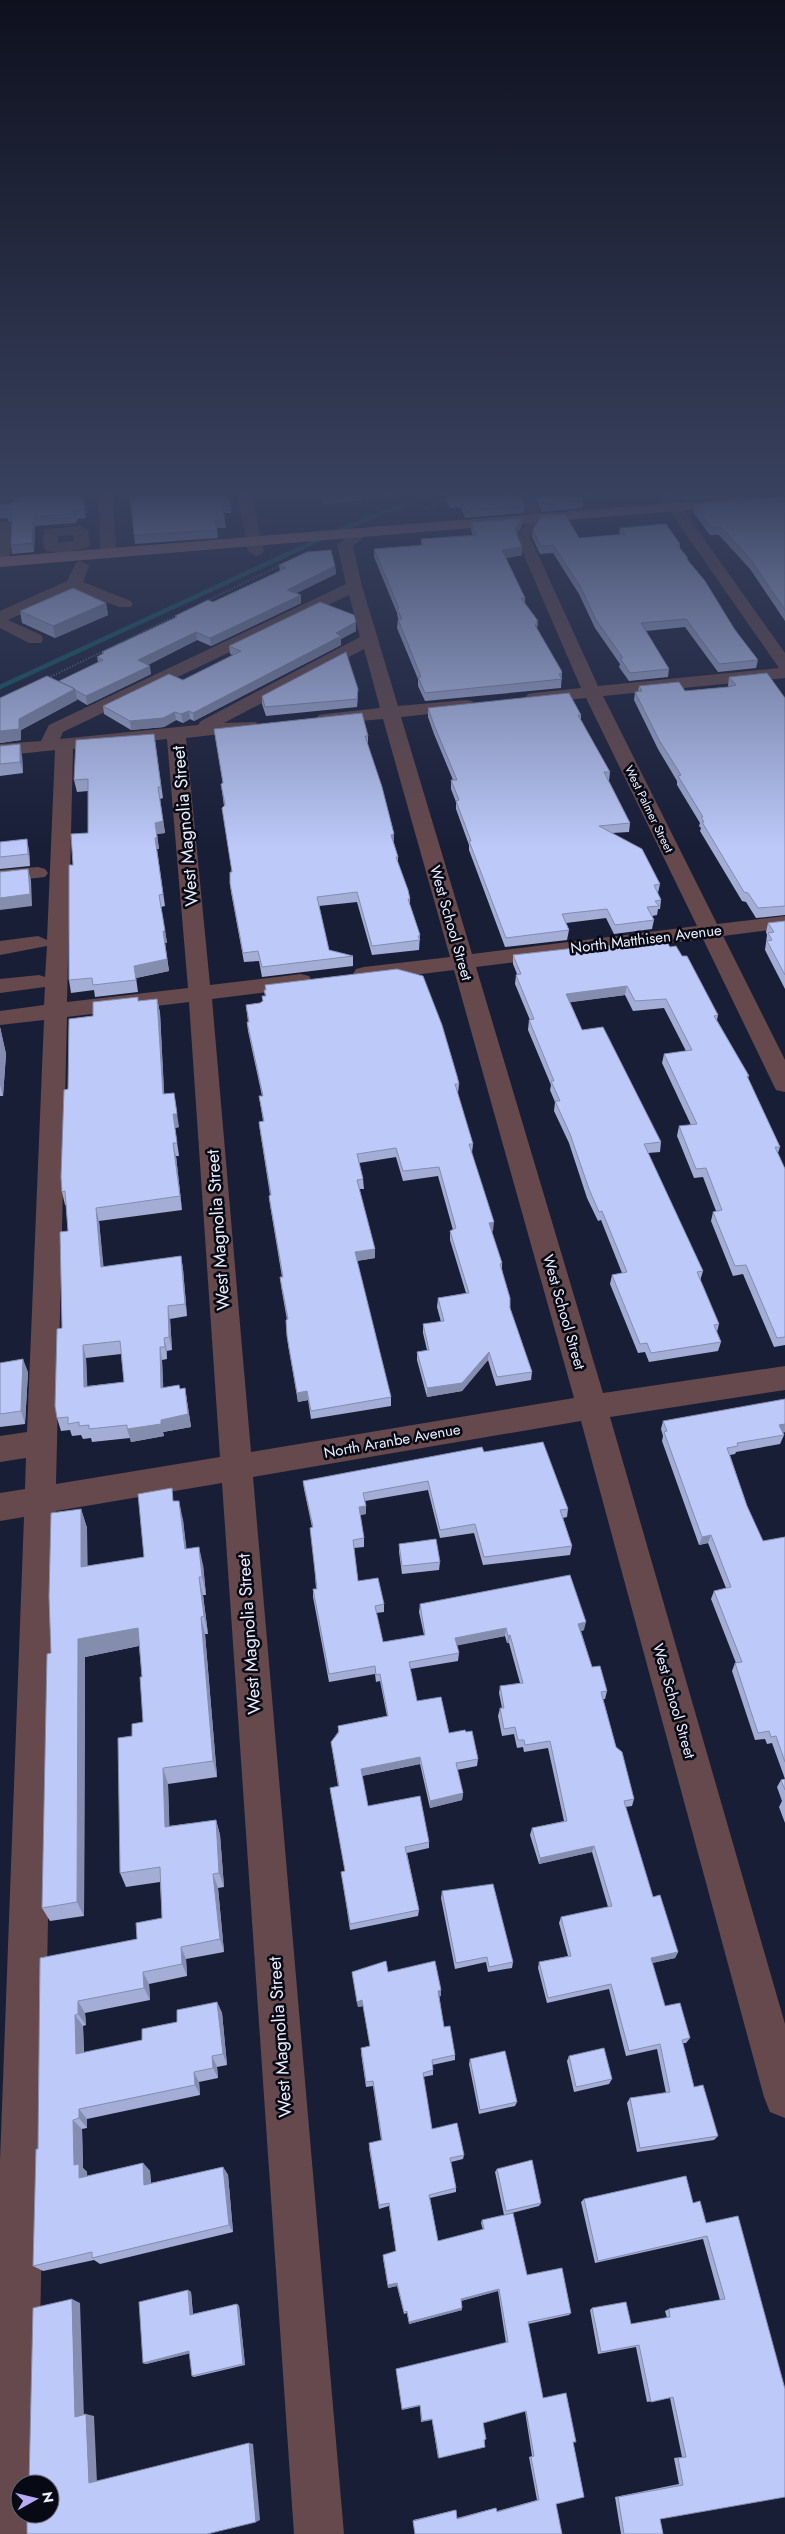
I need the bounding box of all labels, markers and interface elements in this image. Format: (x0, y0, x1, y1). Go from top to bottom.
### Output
street label: West Magnolia Street (165, 744, 205, 907)
street label: West Palmer Street (620, 762, 678, 856)
street label: West School Street (424, 863, 478, 984)
street label: North Matthisen Avenue (569, 919, 723, 959)
street label: West Magnolia Street (199, 1148, 237, 1311)
street label: West School Street (537, 1252, 591, 1373)
street label: North Aranbe Avenue (322, 1418, 462, 1464)
street label: West Magnolia Street (230, 1552, 268, 1715)
street label: West School Street (647, 1641, 701, 1762)
street label: West Magnolia Street (261, 1955, 299, 2118)
north arrow (10, 2474, 60, 2524)
text: N (37, 2490, 59, 2504)

